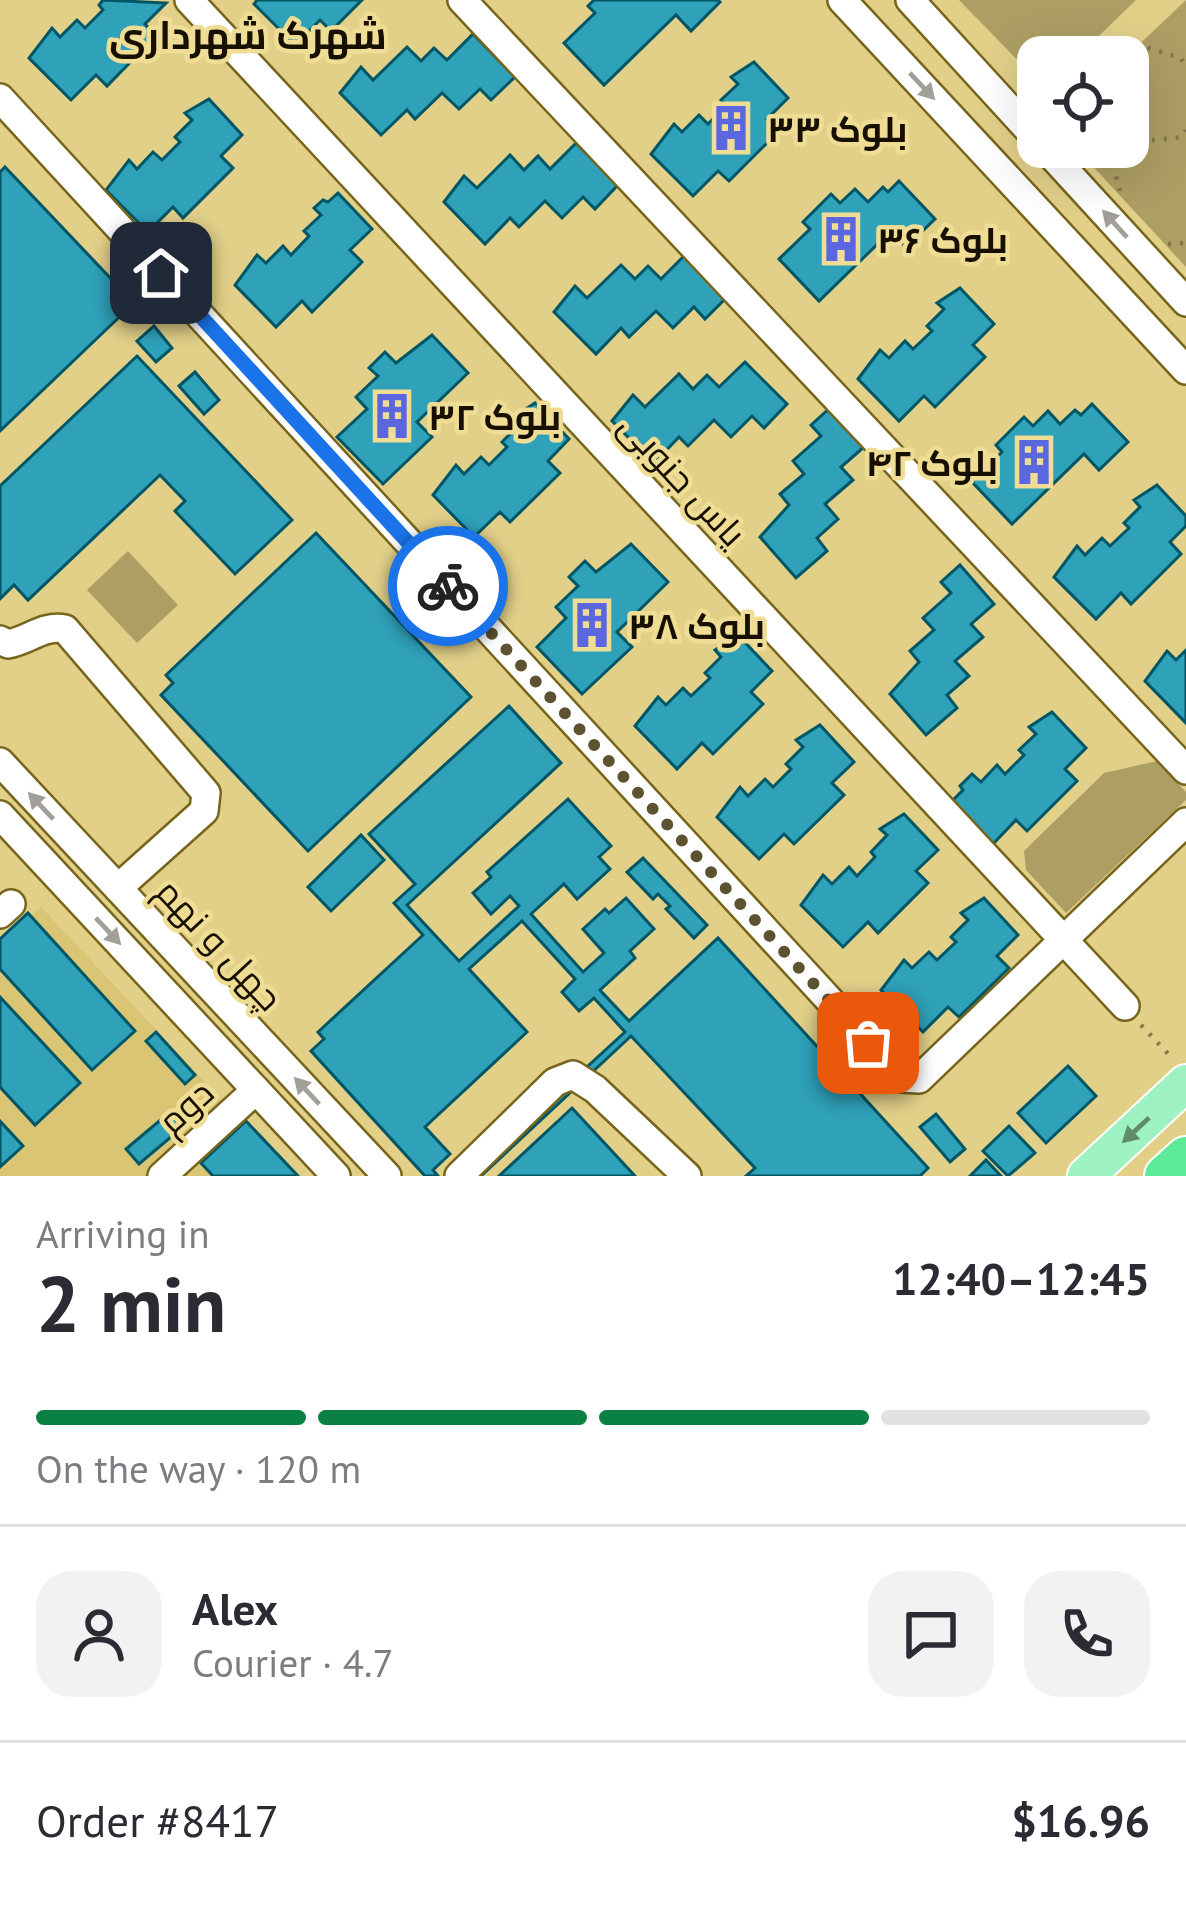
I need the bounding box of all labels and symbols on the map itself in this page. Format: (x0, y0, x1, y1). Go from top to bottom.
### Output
district label: شهرک شهرداری (109, 9, 387, 60)
one-way arrow (907, 71, 935, 100)
building icon: بلوک ۳۳ (706, 103, 756, 153)
place label: بلوک ۳۳ (767, 105, 908, 152)
one-way arrow (1102, 210, 1129, 239)
building icon: بلوک ۳۶ (816, 214, 866, 264)
place label: بلوک ۳۶ (877, 216, 1008, 263)
pin (110, 222, 212, 324)
building icon: بلوک ۳۲ (367, 391, 417, 441)
place label: بلوک ۳۲ (428, 393, 561, 440)
street label: یاس جنوبی (609, 402, 757, 556)
building icon: بلوک ۴۲ (1009, 437, 1059, 487)
place label: بلوک ۴۲ (865, 439, 998, 486)
courier (388, 526, 508, 646)
building icon: بلوک ۳۸ (567, 600, 617, 650)
place label: بلوک ۳۸ (628, 602, 765, 649)
one-way arrow (28, 791, 55, 820)
street label: چهل و نهم (145, 868, 293, 1022)
one-way arrow (94, 917, 122, 946)
pin (817, 992, 919, 1094)
street label: دوم (147, 1069, 224, 1145)
one-way arrow (294, 1076, 322, 1105)
one-way arrow (1122, 1115, 1151, 1143)

